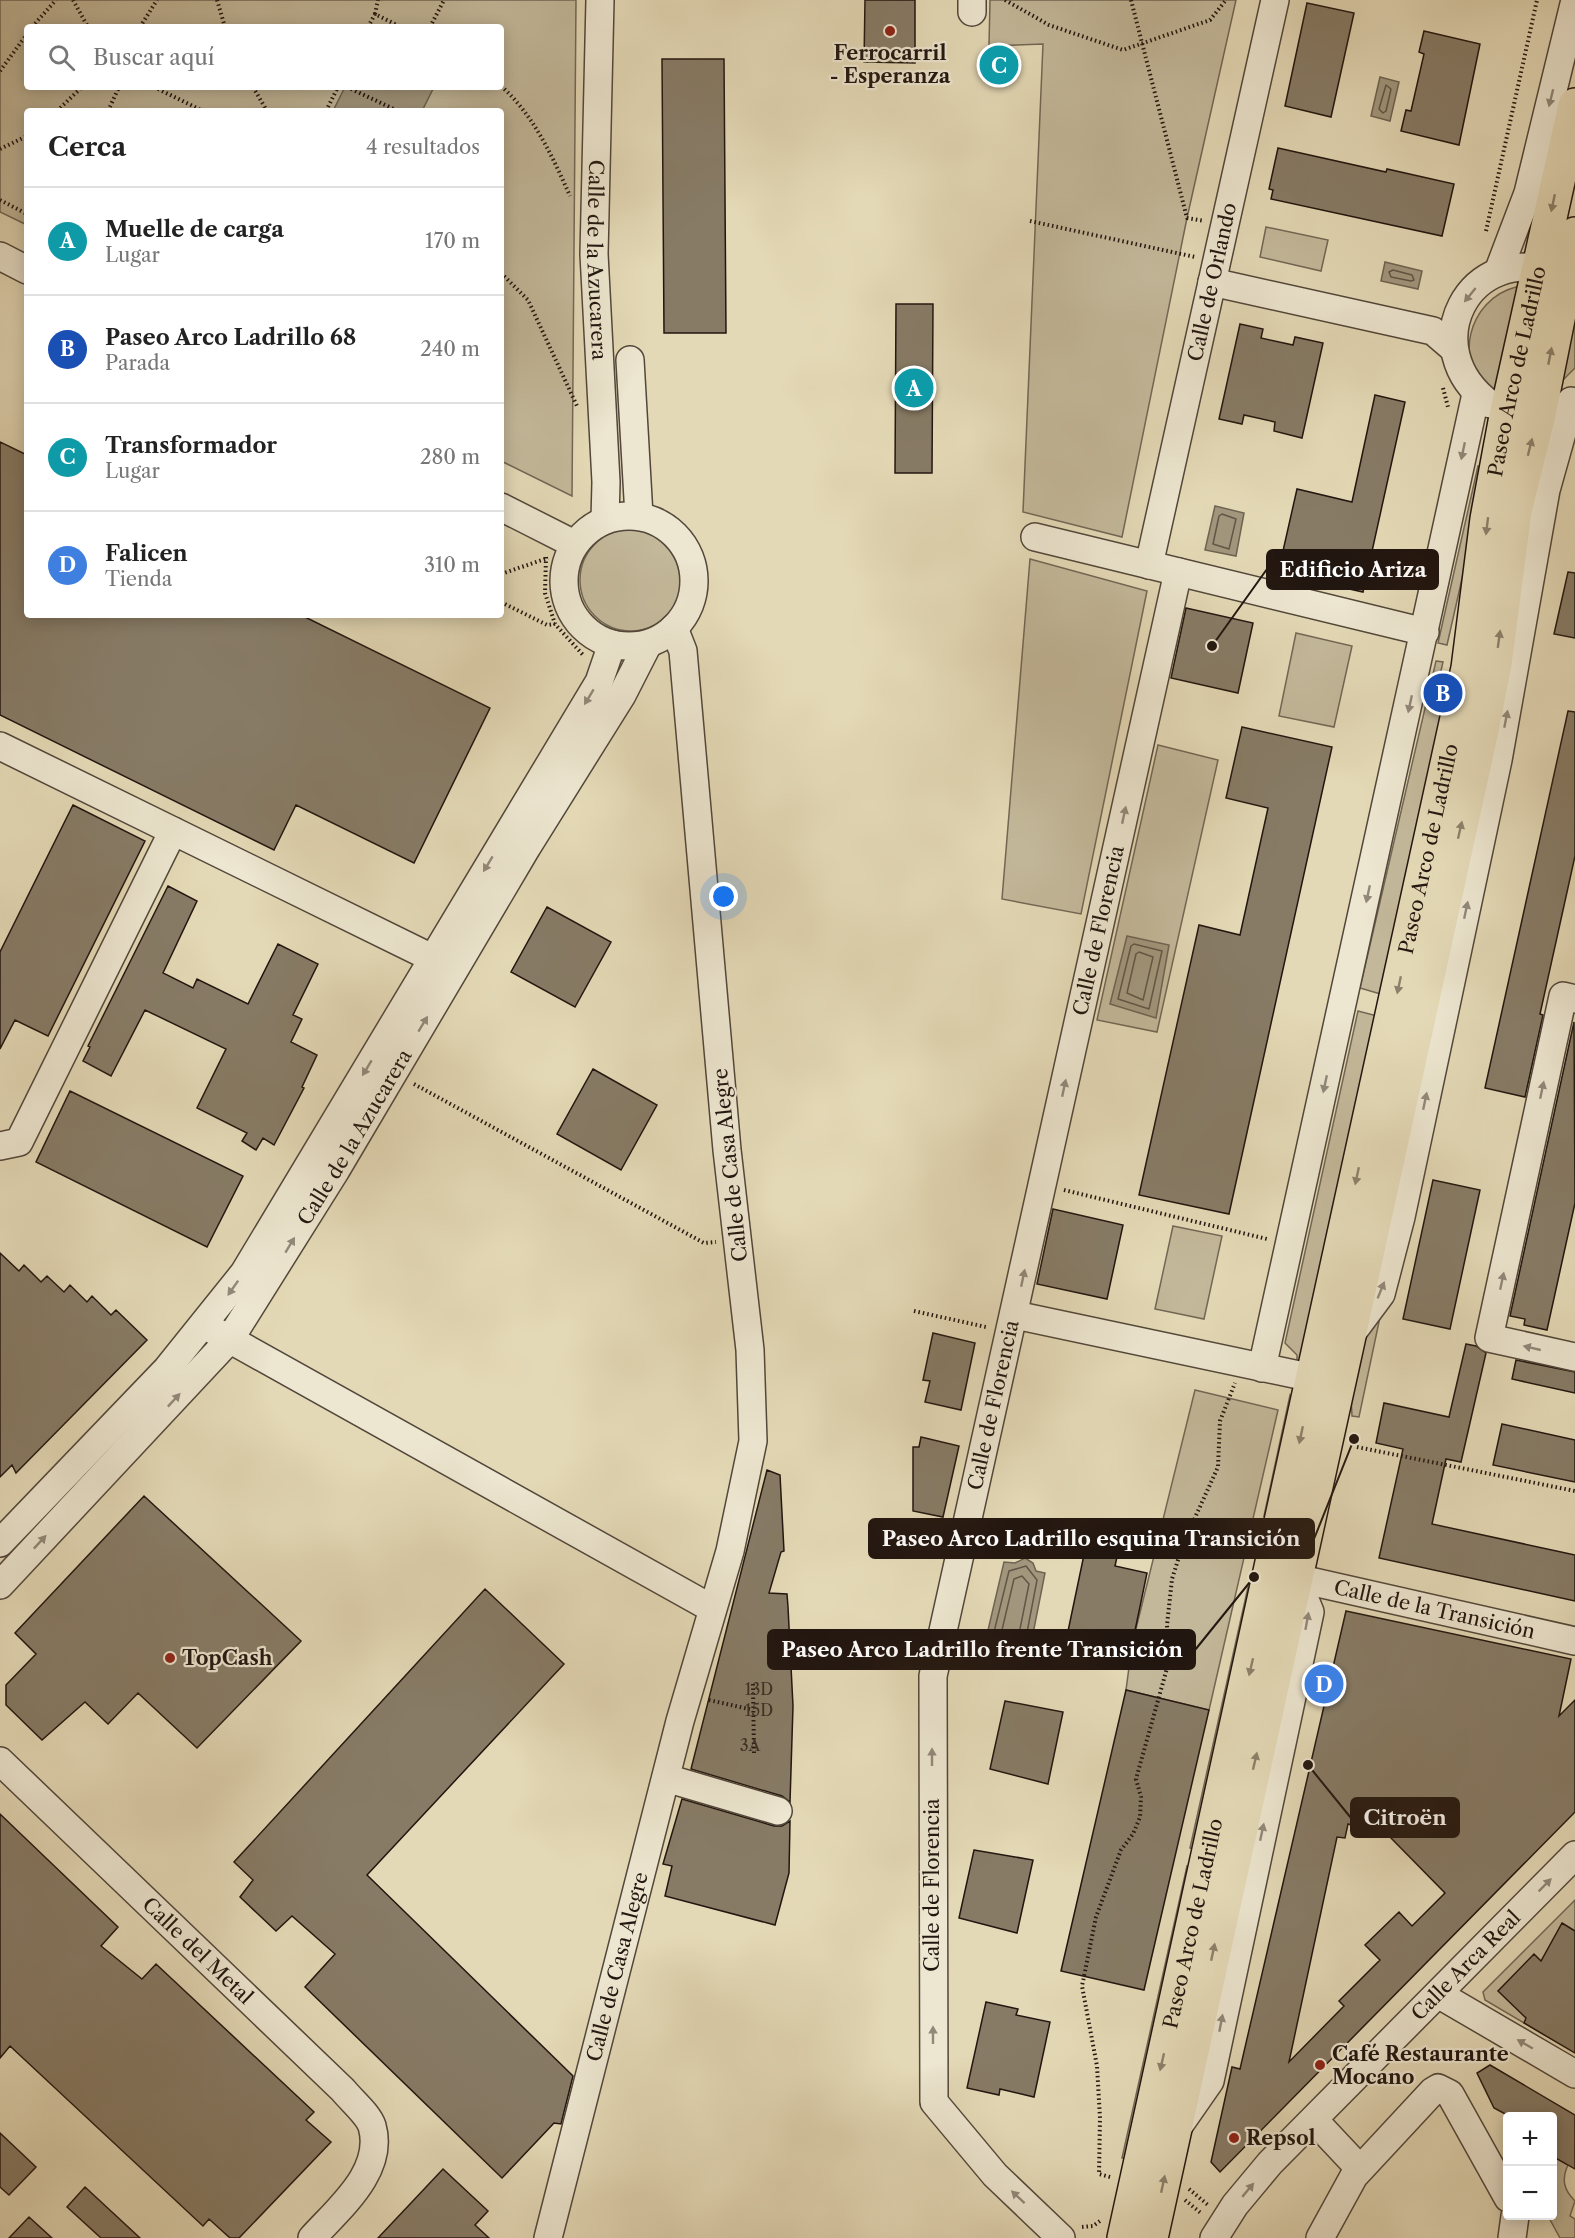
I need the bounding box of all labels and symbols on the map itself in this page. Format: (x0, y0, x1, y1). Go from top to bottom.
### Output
marker: Ferrocarril - Esperanza (883, 24, 897, 38)
place label: Ferrocarril - Esperanza (830, 41, 951, 88)
pin: C (980, 42, 1018, 88)
one-way arrow (1546, 88, 1556, 107)
street label: Calle de la Azucarera (582, 159, 612, 361)
one-way arrow (1548, 194, 1558, 213)
street label: Calle de Orlando (1183, 200, 1241, 363)
street label: Paseo Arco de Ladrillo (1483, 264, 1551, 479)
one-way arrow (1464, 287, 1476, 302)
one-way arrow (1546, 347, 1555, 366)
pin: A (894, 366, 934, 410)
one-way arrow (1526, 437, 1536, 456)
one-way arrow (1458, 442, 1467, 461)
one-way arrow (1482, 517, 1491, 536)
callout: Edificio Ariza (1267, 550, 1438, 589)
text: Edificio Ariza (1279, 557, 1427, 582)
one-way arrow (1494, 629, 1503, 648)
pin: B (1424, 670, 1462, 716)
one-way arrow (584, 689, 595, 706)
one-way arrow (1404, 694, 1414, 713)
one-way arrow (1502, 709, 1511, 728)
street label: Paseo Arco de Ladrillo (1394, 742, 1463, 956)
one-way arrow (1120, 806, 1130, 825)
one-way arrow (1456, 821, 1466, 839)
street label: Calle de Florencia (1068, 843, 1129, 1018)
one-way arrow (483, 856, 494, 872)
your location (709, 882, 738, 911)
one-way arrow (1362, 885, 1372, 903)
one-way arrow (1462, 900, 1471, 919)
one-way arrow (1394, 976, 1403, 995)
one-way arrow (418, 1015, 428, 1032)
street label: Calle de la Azucarera (293, 1045, 417, 1229)
one-way arrow (361, 1060, 372, 1076)
street label: Calle de Casa Alegre (708, 1067, 752, 1263)
one-way arrow (1320, 1075, 1330, 1094)
one-way arrow (1060, 1079, 1070, 1097)
one-way arrow (1538, 1081, 1548, 1099)
one-way arrow (1421, 1091, 1430, 1110)
one-way arrow (1352, 1167, 1362, 1185)
one-way arrow (285, 1237, 296, 1253)
one-way arrow (1018, 1269, 1028, 1288)
one-way arrow (1497, 1272, 1507, 1290)
one-way arrow (227, 1280, 239, 1296)
one-way arrow (1376, 1281, 1386, 1299)
street label: Calle de Florencia (963, 1317, 1024, 1492)
one-way arrow (1523, 1342, 1541, 1352)
one-way arrow (167, 1393, 181, 1408)
one-way arrow (1296, 1426, 1305, 1445)
callout: Paseo Arco Ladrillo esquina Transición (869, 1519, 1314, 1558)
text: Paseo Arco Ladrillo esquina Transición (882, 1526, 1301, 1551)
one-way arrow (33, 1535, 47, 1550)
street label: Calle de la Transición (1332, 1575, 1538, 1644)
one-way arrow (1303, 1611, 1312, 1630)
callout: Paseo Arco Ladrillo frente Transición (768, 1630, 1195, 1669)
text: Paseo Arco Ladrillo frente Transición (781, 1637, 1183, 1662)
place label: TopCash (182, 1646, 273, 1670)
marker: TopCash (163, 1651, 177, 1665)
one-way arrow (1245, 1658, 1255, 1676)
pin: D (1304, 1662, 1344, 1706)
house number: 13D (745, 1679, 773, 1699)
house number: 15D (745, 1700, 773, 1720)
house number: 3A (740, 1735, 761, 1755)
one-way arrow (927, 1748, 937, 1767)
one-way arrow (1251, 1752, 1261, 1770)
street label: Calle de Florencia (920, 1798, 944, 1972)
callout: Citroën (1351, 1798, 1459, 1837)
text: Citroën (1363, 1805, 1447, 1830)
street label: Paseo Arco de Ladrillo (1158, 1816, 1228, 2031)
one-way arrow (1257, 1823, 1267, 1841)
street label: Calle de Casa Alegre (582, 1869, 653, 2064)
one-way arrow (1538, 1878, 1552, 1893)
street label: Calle del Metal (138, 1892, 258, 2009)
street label: Calle Arca Real (1406, 1905, 1525, 2025)
one-way arrow (1209, 1942, 1218, 1961)
one-way arrow (1217, 2013, 1226, 2032)
one-way arrow (928, 2025, 938, 2044)
one-way arrow (1516, 2039, 1533, 2049)
place label: Café Restaurante Mocano (1332, 2042, 1509, 2089)
one-way arrow (1157, 2053, 1166, 2072)
marker: Café Restaurante Mocano (1313, 2058, 1327, 2072)
place label: Repsol (1246, 2126, 1316, 2150)
marker: Repsol (1227, 2131, 1241, 2145)
one-way arrow (1159, 2174, 1168, 2193)
one-way arrow (1241, 2182, 1254, 2198)
one-way arrow (1012, 2191, 1026, 2205)

